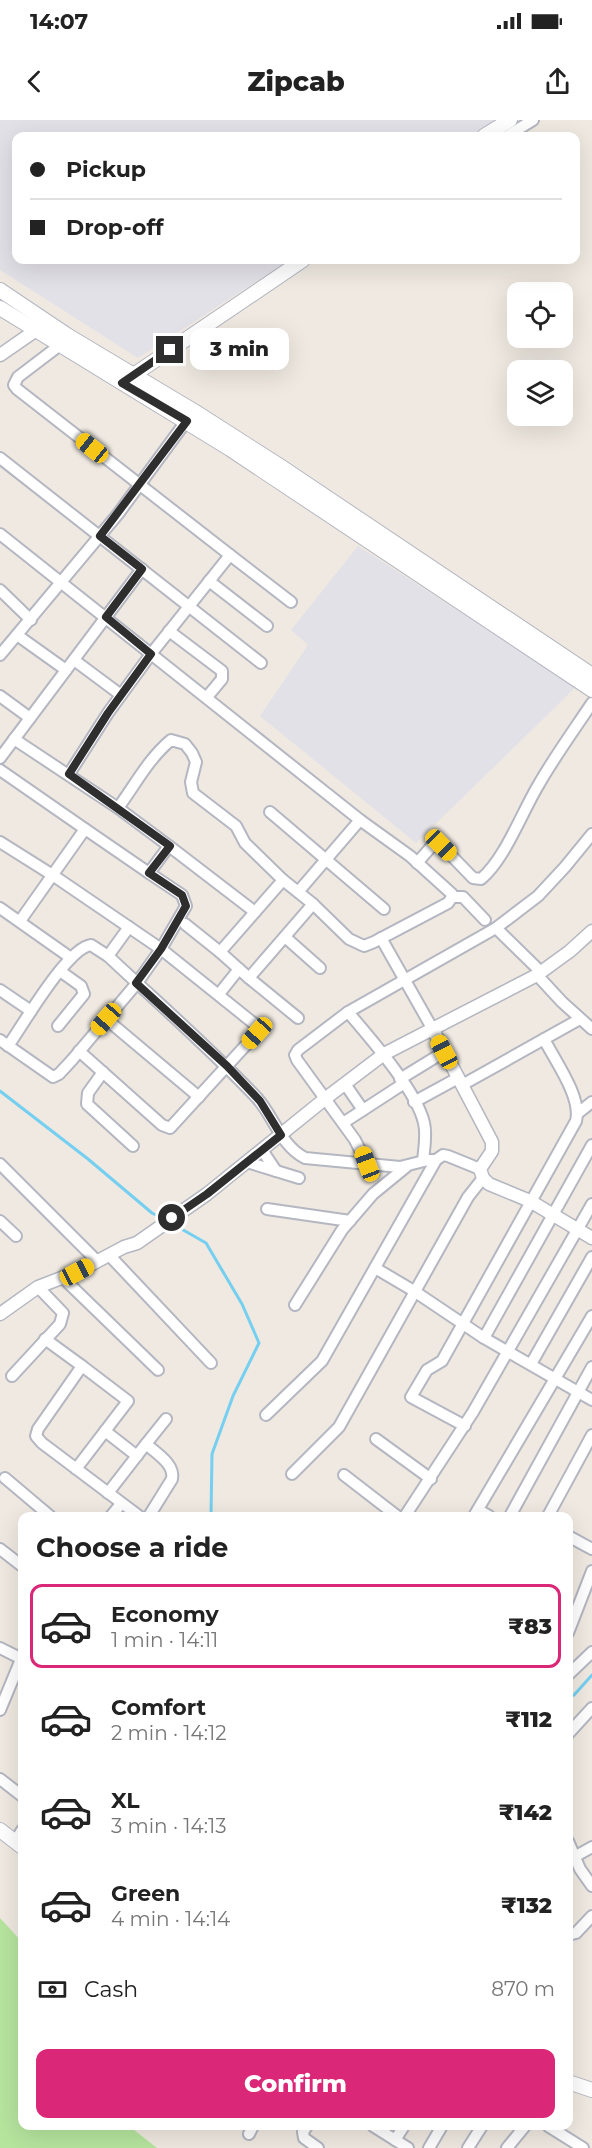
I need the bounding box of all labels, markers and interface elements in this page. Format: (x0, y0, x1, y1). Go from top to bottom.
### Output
text: 14:07 (30, 8, 88, 35)
icon: back (18, 65, 51, 98)
text: Zipcab (247, 65, 345, 98)
icon: share (541, 65, 574, 98)
text: Pickup (66, 156, 146, 183)
text: Drop-off (66, 214, 164, 241)
map controls (507, 282, 573, 426)
button: locate (507, 282, 573, 348)
callout: 3 min (191, 329, 290, 371)
route end (156, 336, 183, 363)
text: 3 min (210, 337, 269, 361)
button: layers (507, 360, 573, 426)
car (72, 430, 112, 466)
car (422, 826, 460, 864)
car (87, 1000, 125, 1038)
car (238, 1014, 276, 1052)
car (428, 1032, 460, 1072)
car (352, 1144, 382, 1184)
route start (158, 1204, 185, 1231)
car (57, 1256, 97, 1288)
text: Choose a ride (36, 1531, 228, 1564)
icon: car (39, 1599, 93, 1653)
text: Economy (111, 1601, 219, 1628)
text: ₹83 (508, 1613, 552, 1640)
text: 1 min · 14:11 (111, 1628, 218, 1652)
icon: car (39, 1692, 93, 1746)
text: Comfort (111, 1694, 206, 1721)
text: ₹112 (505, 1706, 552, 1733)
text: 2 min · 14:12 (111, 1721, 227, 1745)
icon: car (39, 1785, 93, 1839)
text: XL (111, 1787, 140, 1814)
text: ₹142 (498, 1799, 552, 1826)
text: 3 min · 14:13 (111, 1814, 226, 1838)
icon: car (39, 1878, 93, 1932)
text: Green (111, 1880, 180, 1907)
text: ₹132 (501, 1892, 552, 1919)
text: 4 min · 14:14 (111, 1907, 230, 1931)
icon: cash (36, 1973, 69, 2006)
text: Cash (84, 1976, 138, 2003)
text: 870 m (491, 1977, 555, 2001)
button: Confirm (36, 2049, 555, 2118)

